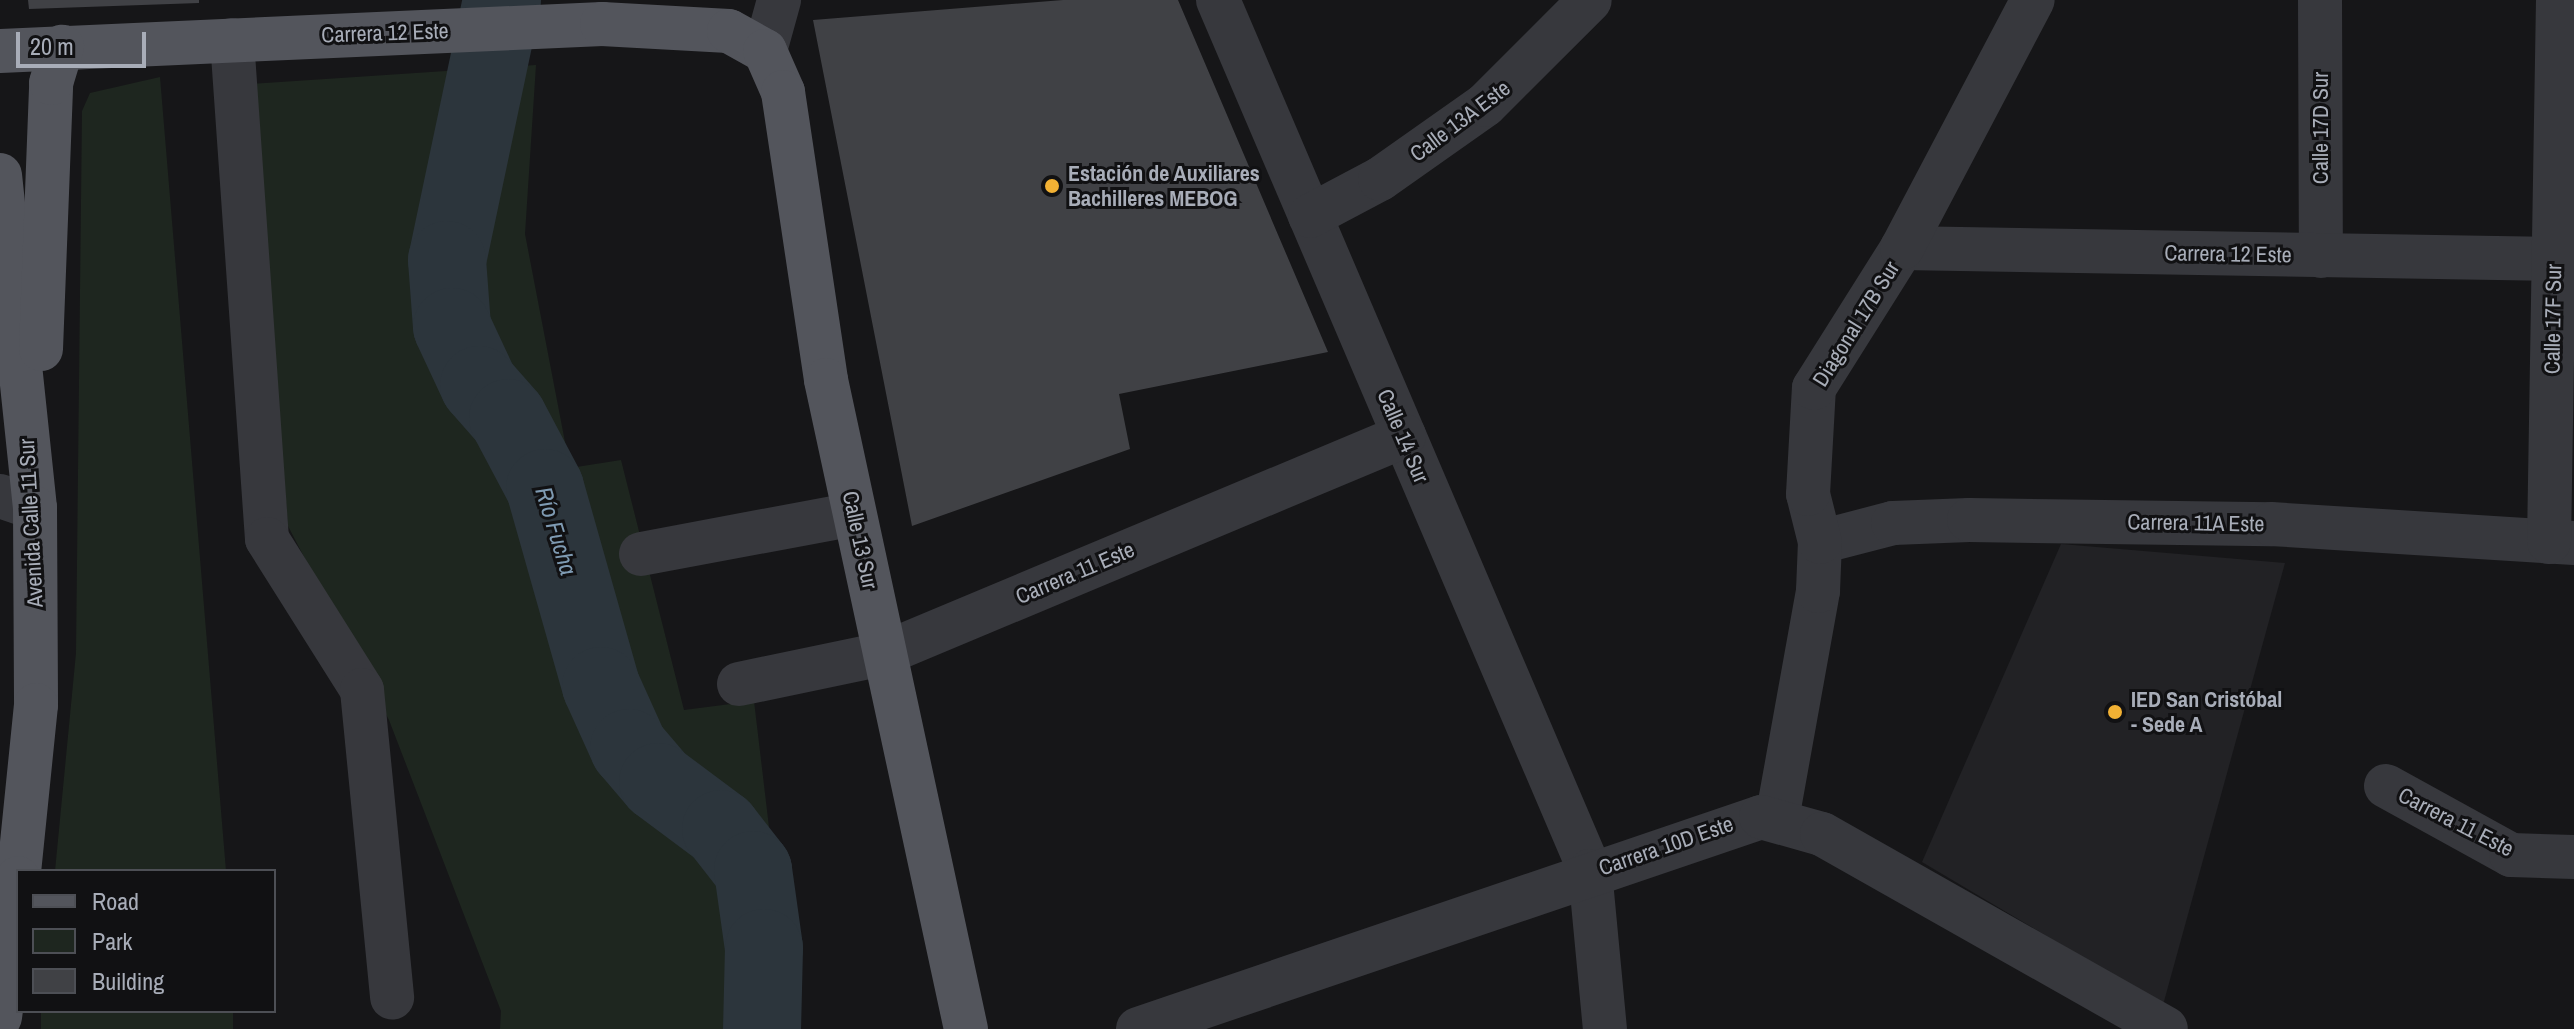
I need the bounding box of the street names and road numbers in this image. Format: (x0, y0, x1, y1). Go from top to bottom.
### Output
street label: Carrera 12 Este (321, 18, 449, 48)
street label: Calle 17D Sur (2308, 72, 2334, 184)
street label: Calle 13A Este (1404, 75, 1516, 167)
street label: Carrera 12 Este (2164, 240, 2292, 268)
street label: Diagonal 17B Sur (1807, 257, 1905, 391)
street label: Calle 17F Sur (2539, 264, 2567, 374)
street label: Calle 14 Sur (1371, 385, 1435, 487)
street label: Avenida Calle 11 Sur (13, 438, 49, 608)
street label: Calle 13 Sur (837, 489, 883, 591)
street label: Carrera 11A Este (2127, 509, 2265, 537)
street label: Carrera 11 Este (1012, 536, 1138, 610)
street label: Carrera 11 Este (2394, 782, 2518, 862)
street label: Carrera 10D Este (1595, 811, 1737, 881)

